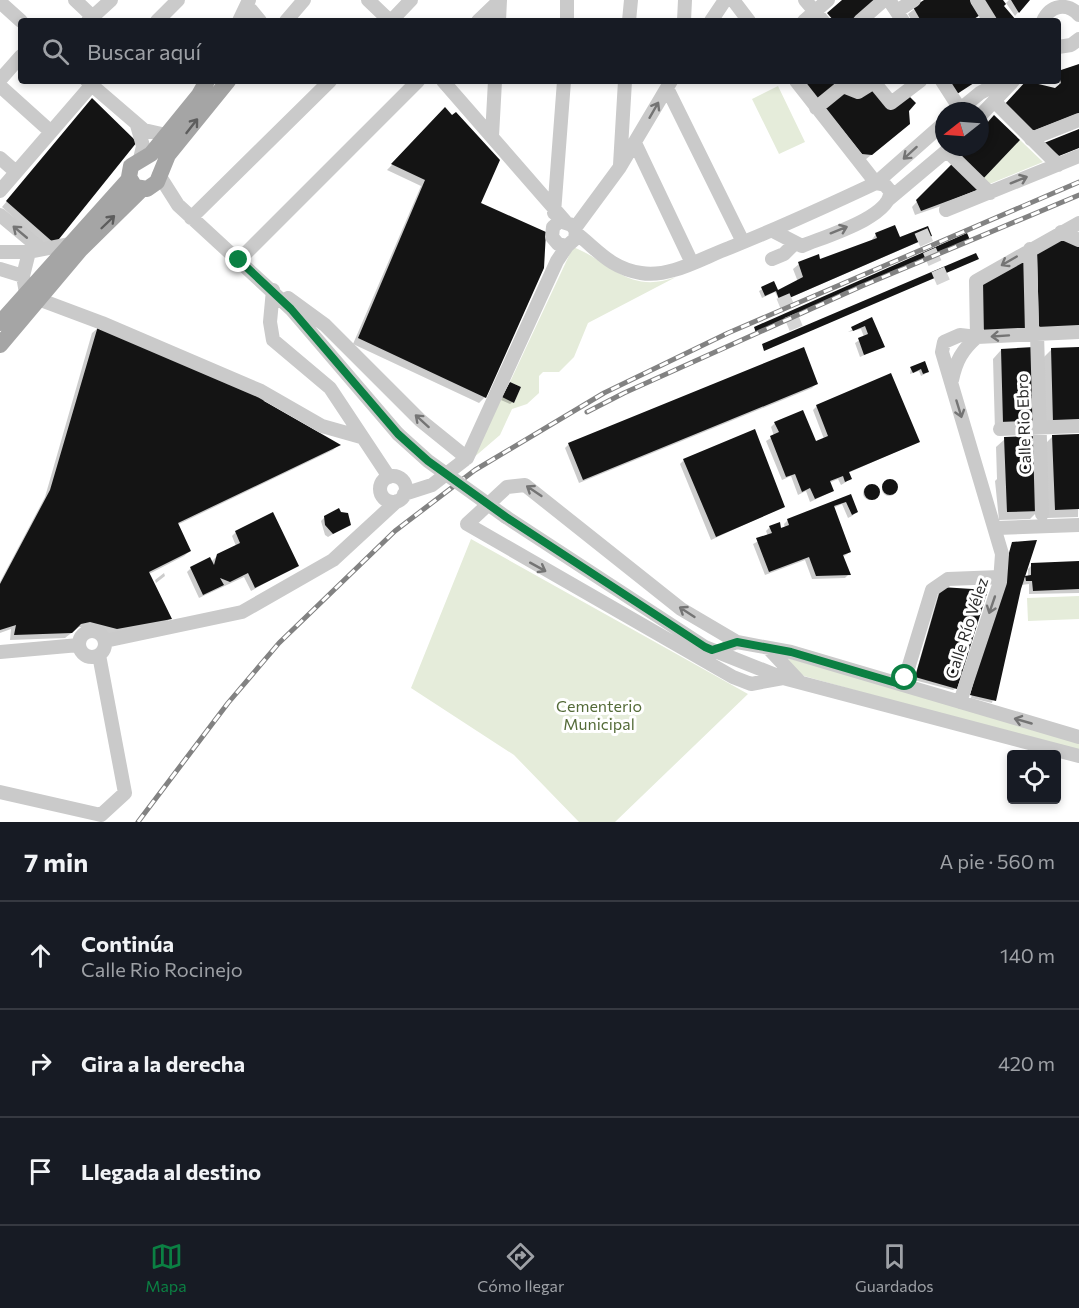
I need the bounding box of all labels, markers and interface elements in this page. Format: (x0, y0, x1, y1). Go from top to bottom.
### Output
search box (18, 18, 1061, 84)
icon: search (39, 35, 72, 68)
text: Buscar aquí (87, 38, 201, 65)
one-way arrow (648, 102, 660, 119)
north arrow (935, 102, 989, 156)
one-way arrow (185, 118, 198, 134)
one-way arrow (903, 146, 918, 160)
one-way arrow (1010, 174, 1028, 185)
one-way arrow (100, 215, 115, 230)
one-way arrow (830, 224, 848, 235)
one-way arrow (13, 226, 29, 239)
route end (225, 246, 251, 272)
one-way arrow (1001, 256, 1018, 268)
one-way arrow (990, 330, 1010, 341)
street label: Calle Rio Ebro (1012, 373, 1034, 475)
one-way arrow (954, 399, 965, 418)
one-way arrow (414, 414, 429, 428)
one-way arrow (525, 485, 542, 498)
one-way arrow (529, 561, 546, 573)
street label: Calle Río Vélez (941, 575, 991, 681)
one-way arrow (986, 595, 997, 614)
one-way arrow (679, 606, 696, 618)
route start (891, 664, 917, 690)
park label: Cementerio Municipal (556, 696, 642, 733)
one-way arrow (1014, 715, 1033, 726)
map controls (1007, 750, 1061, 804)
button: locate (1007, 750, 1061, 804)
text: 7 min (24, 846, 88, 877)
text: A pie · 560 m (940, 849, 1055, 873)
text: Continúa (81, 930, 174, 957)
icon: ahead (24, 939, 57, 972)
text: 140 m (1000, 943, 1055, 967)
text: Calle Rio Rocinejo (81, 957, 243, 981)
icon: right (24, 1047, 57, 1080)
text: Gira a la derecha (81, 1050, 245, 1077)
text: 420 m (998, 1051, 1055, 1075)
icon: arrive (24, 1155, 57, 1188)
text: Llegada al destino (81, 1158, 261, 1185)
tab: Mapa (145, 1240, 187, 1295)
tab: Cómo llegar (477, 1240, 564, 1295)
tab: Guardados (855, 1240, 934, 1295)

